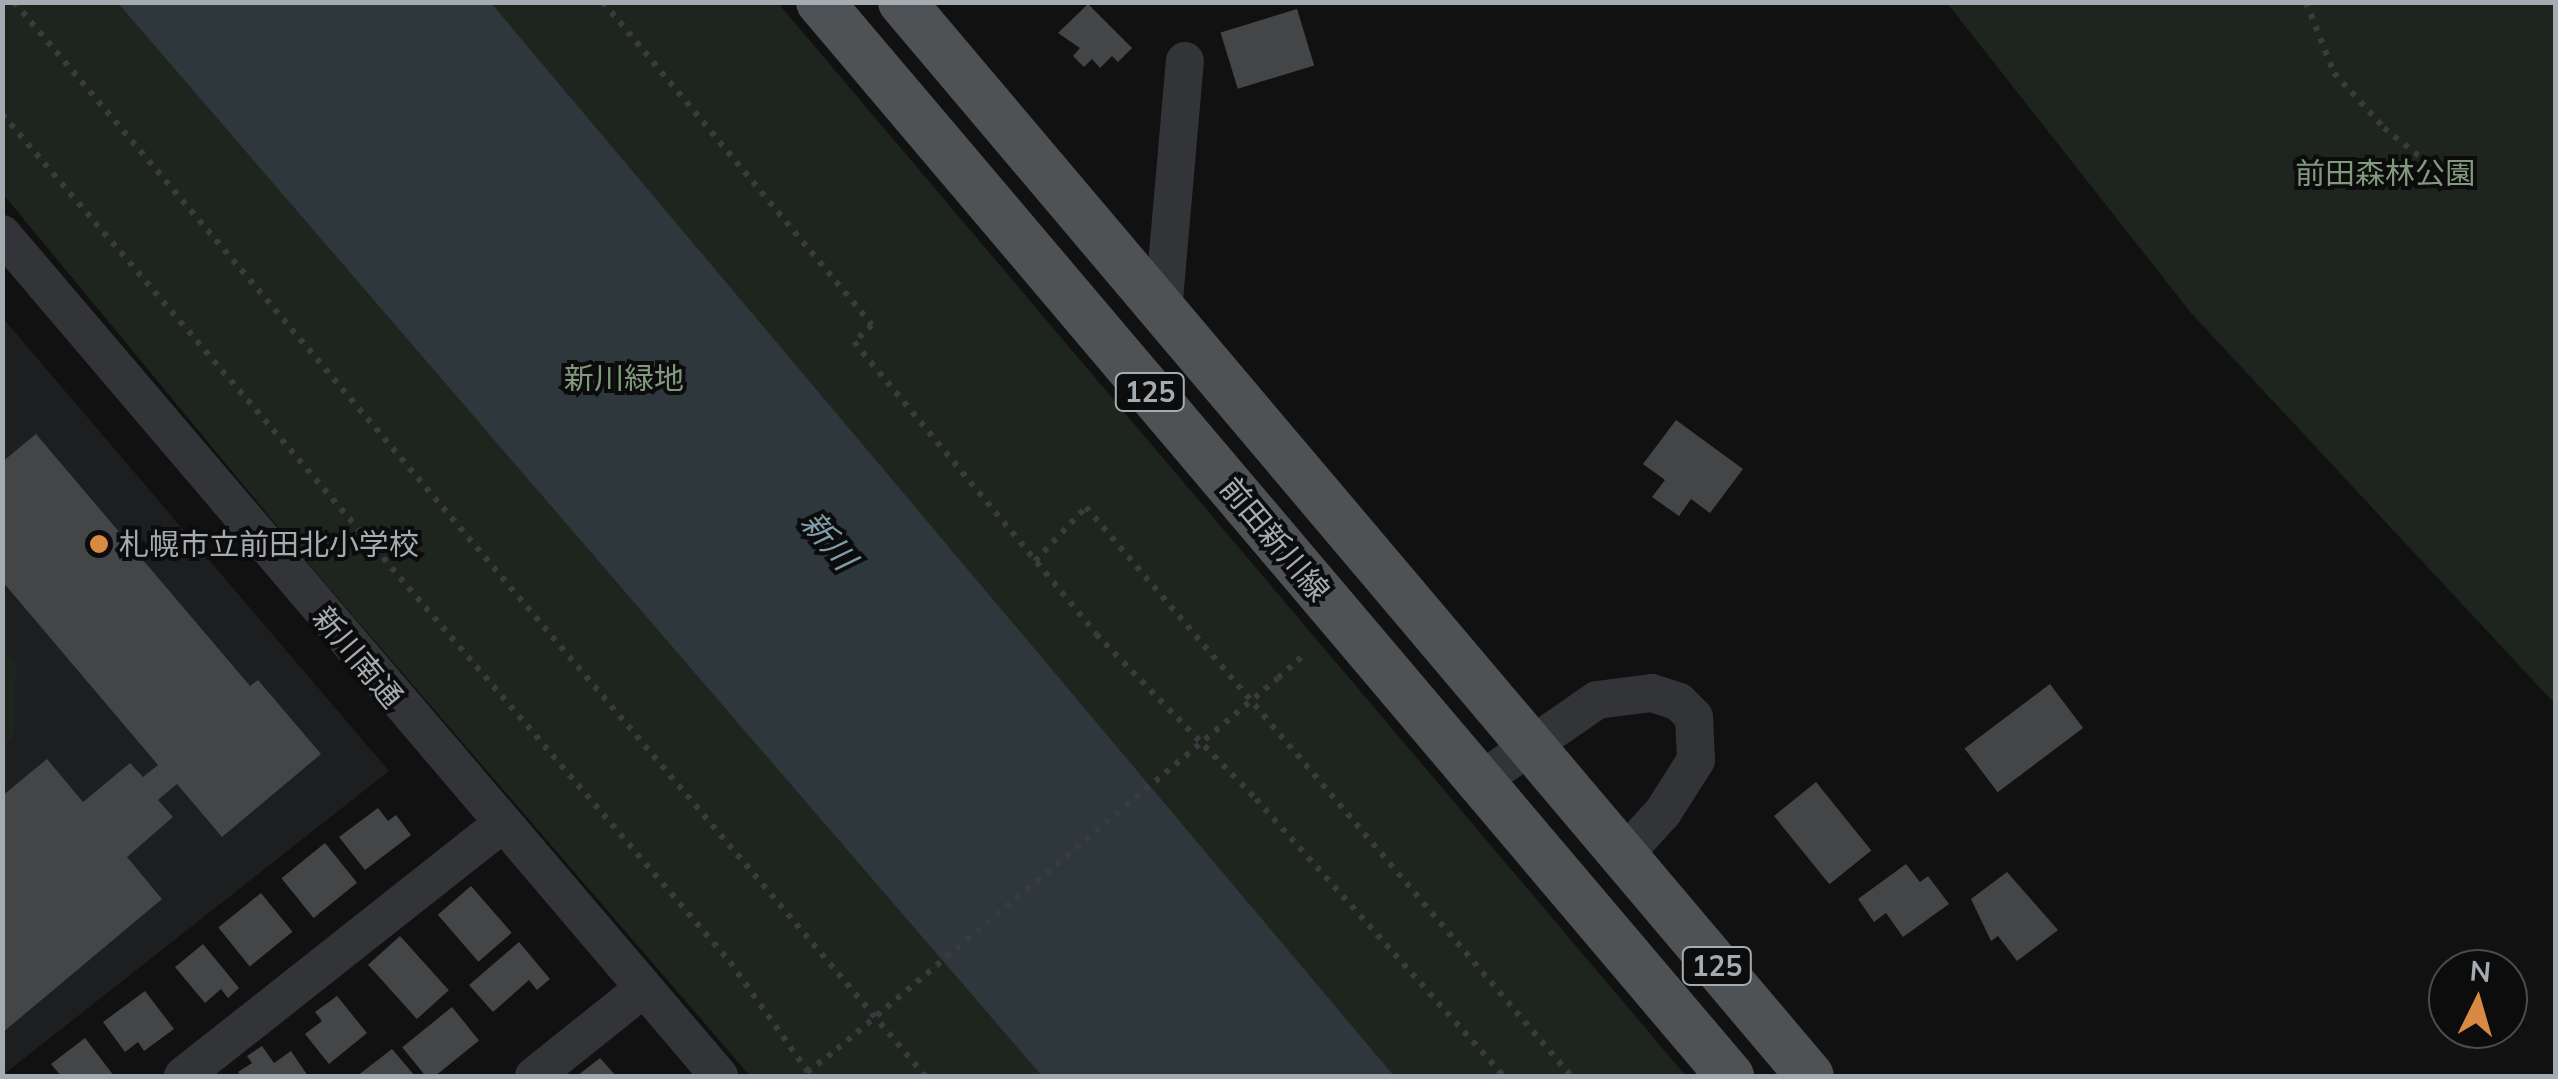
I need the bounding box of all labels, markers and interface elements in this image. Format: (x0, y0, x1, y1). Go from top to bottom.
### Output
park label: 前田森林公園 (2295, 155, 2475, 191)
park label: 新川緑地 (564, 360, 684, 396)
road number: 125 (1112, 369, 1188, 415)
street label: 前田新川線 (1213, 470, 1337, 608)
water label: 新川 (794, 503, 864, 577)
place label: 札幌市立前田北小学校 (119, 526, 419, 562)
marker: 札幌市立前田北小学校 (88, 533, 110, 555)
street label: 新川南通 (306, 599, 410, 715)
road number: 125 (1680, 943, 1754, 989)
north arrow (2428, 949, 2528, 1049)
text: N (2468, 952, 2493, 989)

